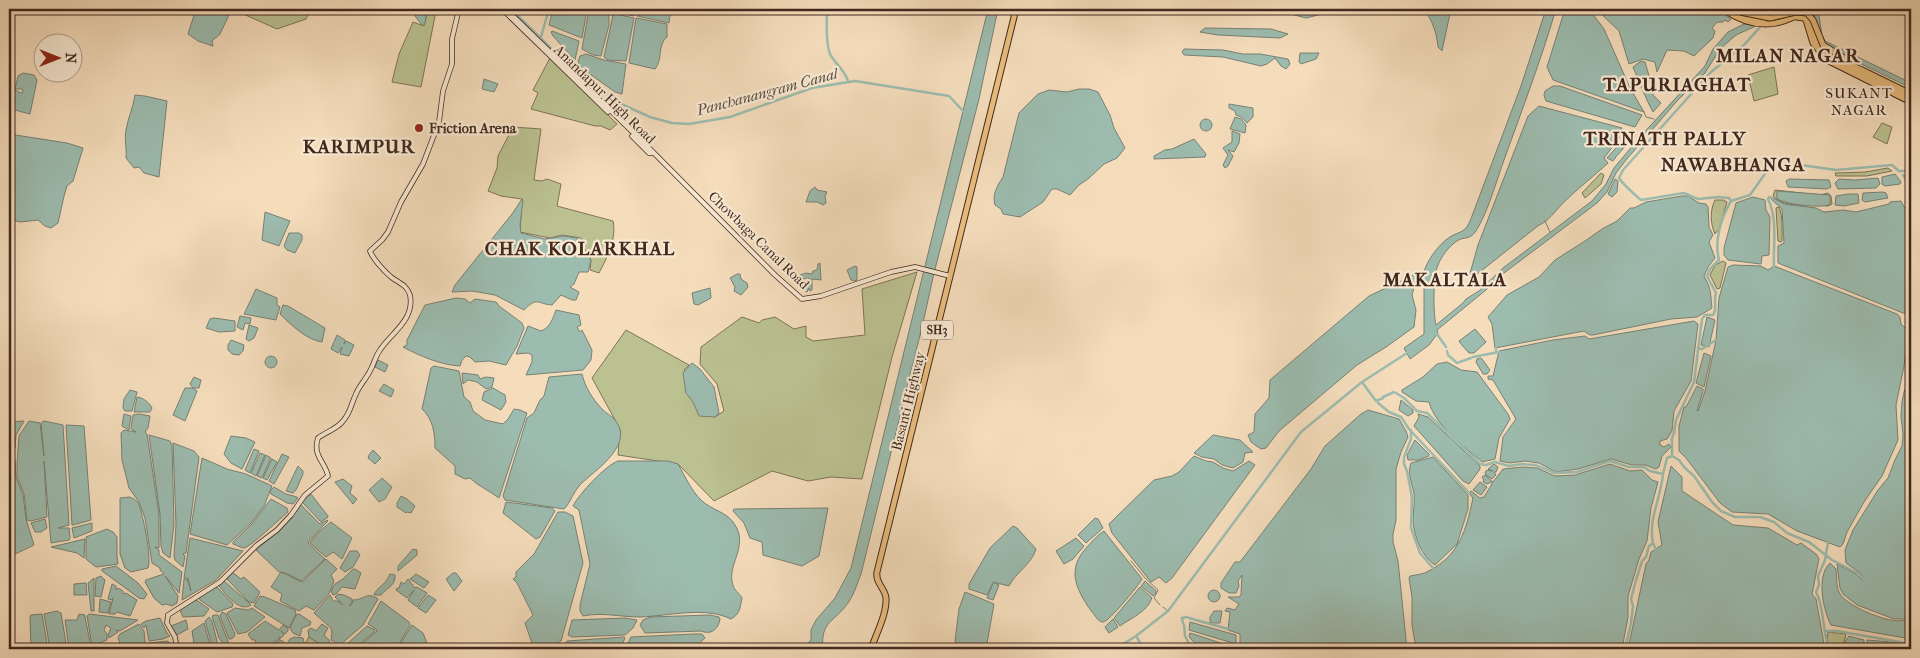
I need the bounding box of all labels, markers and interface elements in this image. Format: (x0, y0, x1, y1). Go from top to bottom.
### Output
north arrow (32, 32, 82, 82)
street label: Anandapur High Road (550, 41, 659, 148)
district label: MILAN NAGAR (1715, 45, 1860, 67)
text: N (62, 53, 79, 64)
water label: Panchanangram Canal (694, 64, 842, 120)
district label: TAPURIAGHAT (1602, 74, 1751, 96)
district label: SUKANT NAGAR (1825, 84, 1893, 119)
place label: Friction Arena (428, 120, 517, 137)
marker: Friction Arena (413, 122, 425, 134)
district label: TRINATH PALLY (1583, 128, 1746, 150)
district label: KARIMPUR (303, 136, 416, 158)
district label: NAWABHANGA (1661, 154, 1805, 176)
street label: Chowbaga Canal Road (705, 188, 813, 293)
district label: CHAK KOLARKHAL (485, 238, 675, 260)
district label: MAKALTALA (1382, 269, 1507, 291)
road number: SH3 (921, 320, 953, 340)
street label: Basanti Highway (888, 349, 929, 452)

